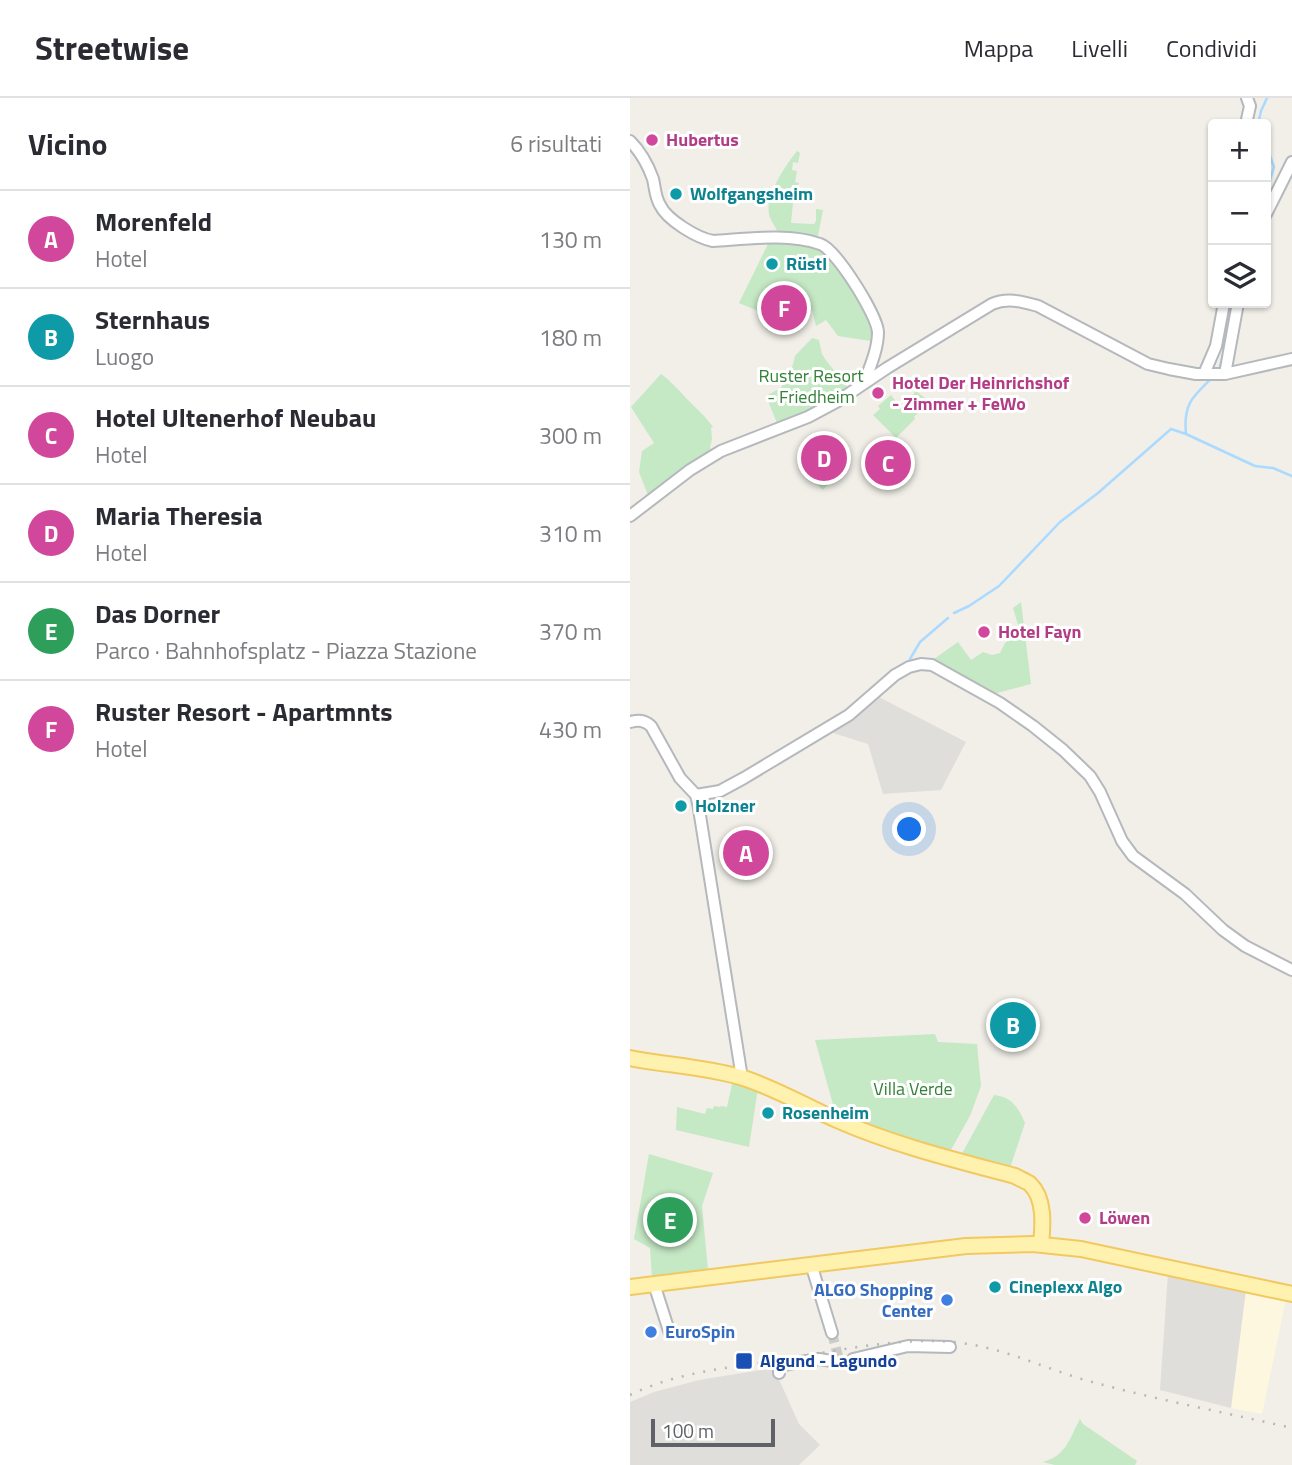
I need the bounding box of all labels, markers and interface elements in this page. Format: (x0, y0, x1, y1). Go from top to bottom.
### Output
text: Streetwise (35, 23, 189, 73)
text: Mappa (964, 30, 1033, 66)
text: Livelli (1071, 30, 1128, 66)
text: Condividi (1166, 30, 1257, 66)
map controls (1208, 119, 1271, 308)
button: + (1208, 119, 1271, 182)
text: Vicino (28, 121, 108, 167)
text: 6 risultati (510, 126, 602, 161)
place label: Hubertus (666, 126, 739, 153)
marker: Hubertus (644, 132, 660, 148)
place label: Wolfgangsheim (690, 180, 813, 207)
button: − (1208, 182, 1271, 245)
marker: Wolfgangsheim (668, 186, 684, 202)
text: Morenfeld (95, 202, 212, 241)
text: A (44, 222, 58, 257)
text: 130 m (539, 222, 602, 257)
text: Hotel (95, 241, 147, 276)
button: layers (1208, 245, 1271, 308)
place label: Rüstl (786, 250, 827, 277)
marker: Rüstl (764, 256, 780, 272)
pin: F (761, 282, 807, 334)
text: Sternhaus (95, 300, 210, 339)
text: B (44, 320, 58, 355)
text: 180 m (539, 320, 602, 355)
text: Luogo (95, 339, 154, 374)
park label: Ruster Resort - Friedheim (759, 362, 864, 410)
place label: Hotel Der Heinrichshof - Zimmer + FeWo (892, 369, 1070, 417)
marker: Hotel Der Heinrichshof - Zimmer + FeWo (870, 385, 886, 401)
text: Hotel Ultenerhof Neubau (95, 398, 376, 437)
text: C (45, 418, 57, 453)
text: 300 m (539, 418, 602, 453)
pin: D (801, 432, 847, 484)
text: Hotel (95, 437, 147, 472)
pin: C (865, 437, 911, 489)
text: Maria Theresia (95, 496, 263, 535)
text: D (44, 516, 58, 551)
text: 310 m (539, 516, 602, 551)
text: Hotel (95, 535, 147, 570)
text: Das Dorner (95, 594, 220, 633)
text: E (45, 614, 57, 649)
text: 370 m (539, 614, 602, 649)
place label: Hotel Fayn (998, 618, 1081, 645)
marker: Hotel Fayn (976, 624, 992, 640)
text: Parco · Bahnhofsplatz - Piazza Stazione (95, 633, 477, 668)
text: Ruster Resort - Apartmnts (95, 692, 393, 731)
text: F (45, 712, 57, 747)
text: 430 m (539, 712, 602, 747)
text: Hotel (95, 731, 147, 766)
place label: Holzner (695, 792, 756, 819)
marker: Holzner (673, 798, 689, 814)
your location (892, 812, 926, 846)
pin: A (723, 827, 769, 879)
pin: B (990, 999, 1036, 1051)
park label: Villa Verde (873, 1075, 953, 1102)
place label: Rosenheim (782, 1099, 869, 1126)
marker: Rosenheim (760, 1105, 776, 1121)
pin: E (647, 1194, 693, 1246)
place label: Löwen (1099, 1204, 1150, 1231)
marker: Löwen (1077, 1210, 1093, 1226)
place label: Cineplexx Algo (1009, 1273, 1122, 1300)
place label: ALGO Shopping Center (814, 1276, 933, 1324)
marker: Cineplexx Algo (987, 1279, 1003, 1295)
marker: ALGO Shopping Center (939, 1292, 955, 1308)
place label: EuroSpin (665, 1318, 735, 1345)
marker: EuroSpin (643, 1324, 659, 1340)
place label: Algund - Lagundo (760, 1347, 897, 1374)
marker: Algund - Lagundo (734, 1351, 754, 1371)
scale bar (651, 1416, 775, 1448)
text: 100 m (662, 1416, 714, 1445)

